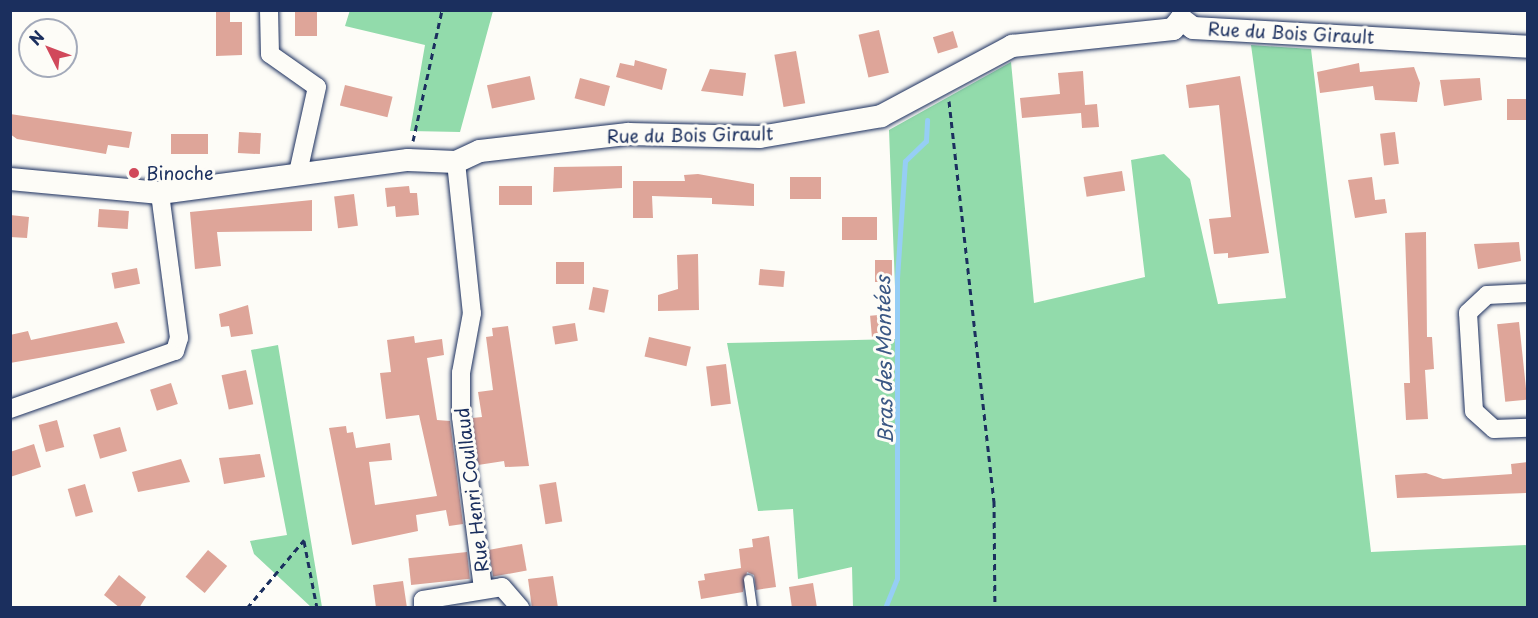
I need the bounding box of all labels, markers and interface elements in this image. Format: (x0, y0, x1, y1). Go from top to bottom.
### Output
north arrow (18, 18, 78, 78)
street label: Rue du Bois Girault (1206, 18, 1376, 48)
text: N (23, 25, 49, 50)
street label: Rue du Bois Girault (605, 123, 775, 147)
place label: Binoche (146, 162, 214, 184)
marker: Binoche (127, 166, 141, 180)
water label: Bras des Montées (871, 275, 897, 445)
street label: Rue Henri Coullaud (451, 405, 493, 575)

